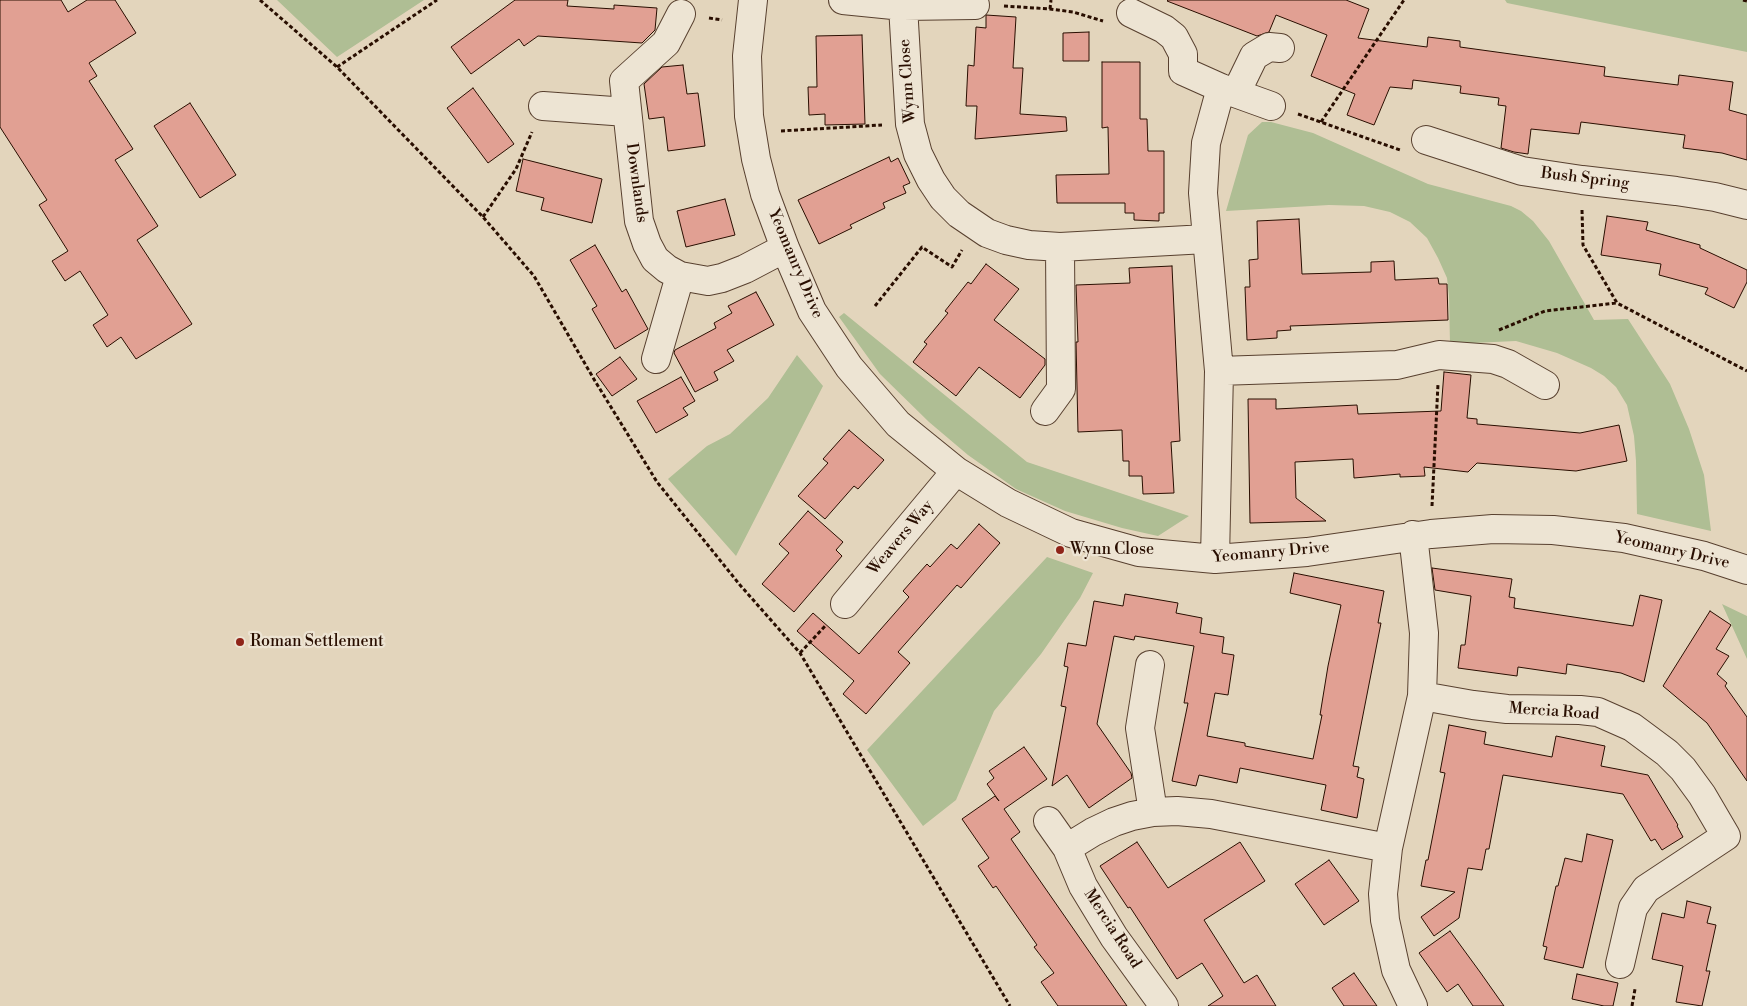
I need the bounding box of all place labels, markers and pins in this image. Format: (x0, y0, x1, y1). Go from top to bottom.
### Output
place label: Wynn Close (1070, 540, 1154, 560)
marker: Wynn Close (1054, 544, 1066, 556)
place label: Roman Settlement (250, 632, 384, 652)
marker: Roman Settlement (234, 636, 246, 648)

